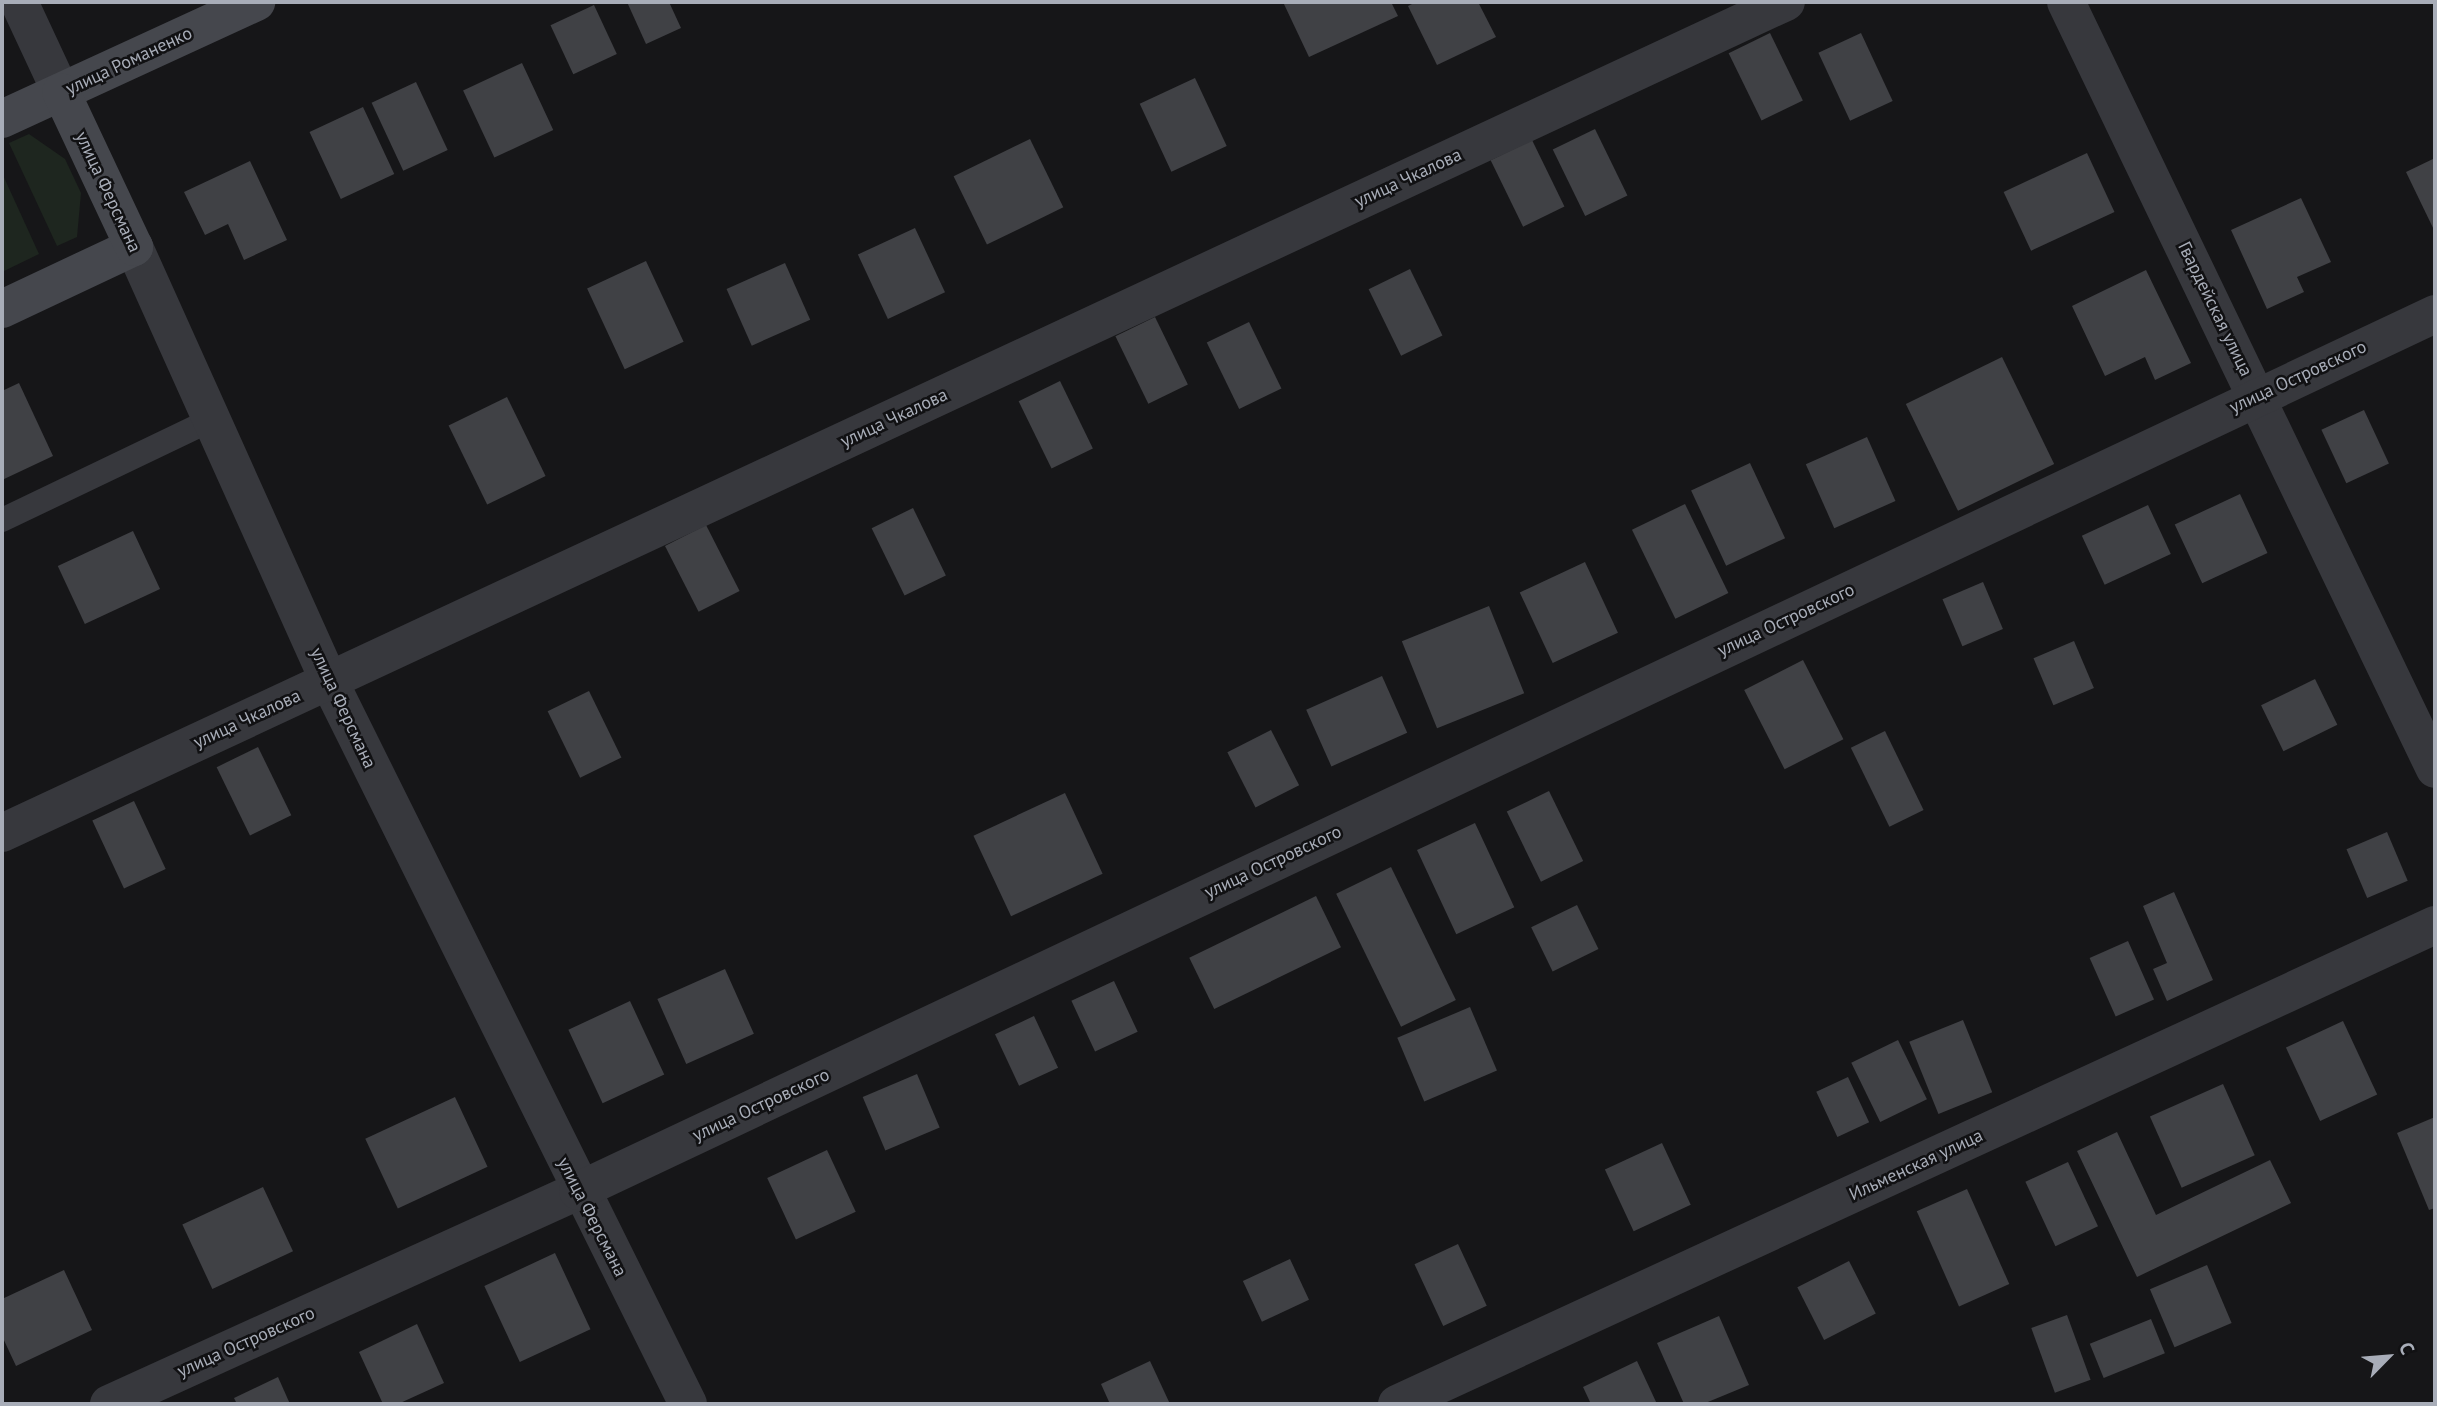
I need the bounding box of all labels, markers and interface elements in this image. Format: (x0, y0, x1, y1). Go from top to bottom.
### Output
street label: улица Романенко (62, 22, 196, 100)
street label: улица Ферсмана (71, 128, 145, 256)
street label: улица Чкалова (1351, 144, 1465, 212)
street label: Гвардейская улица (2173, 238, 2257, 380)
street label: улица Островского (2226, 336, 2370, 418)
street label: улица Чкалова (837, 384, 951, 452)
street label: улица Островского (1714, 579, 1858, 661)
street label: улица Ферсмана (306, 644, 380, 772)
street label: улица Чкалова (190, 685, 304, 753)
street label: улица Островского (1201, 821, 1345, 903)
street label: улица Островского (689, 1064, 833, 1146)
street label: Ильменская улица (1846, 1125, 1986, 1205)
street label: улица Ферсмана (553, 1154, 631, 1280)
street label: улица Островского (174, 1302, 318, 1382)
north arrow (2353, 1322, 2423, 1392)
text: С (2394, 1338, 2420, 1358)

